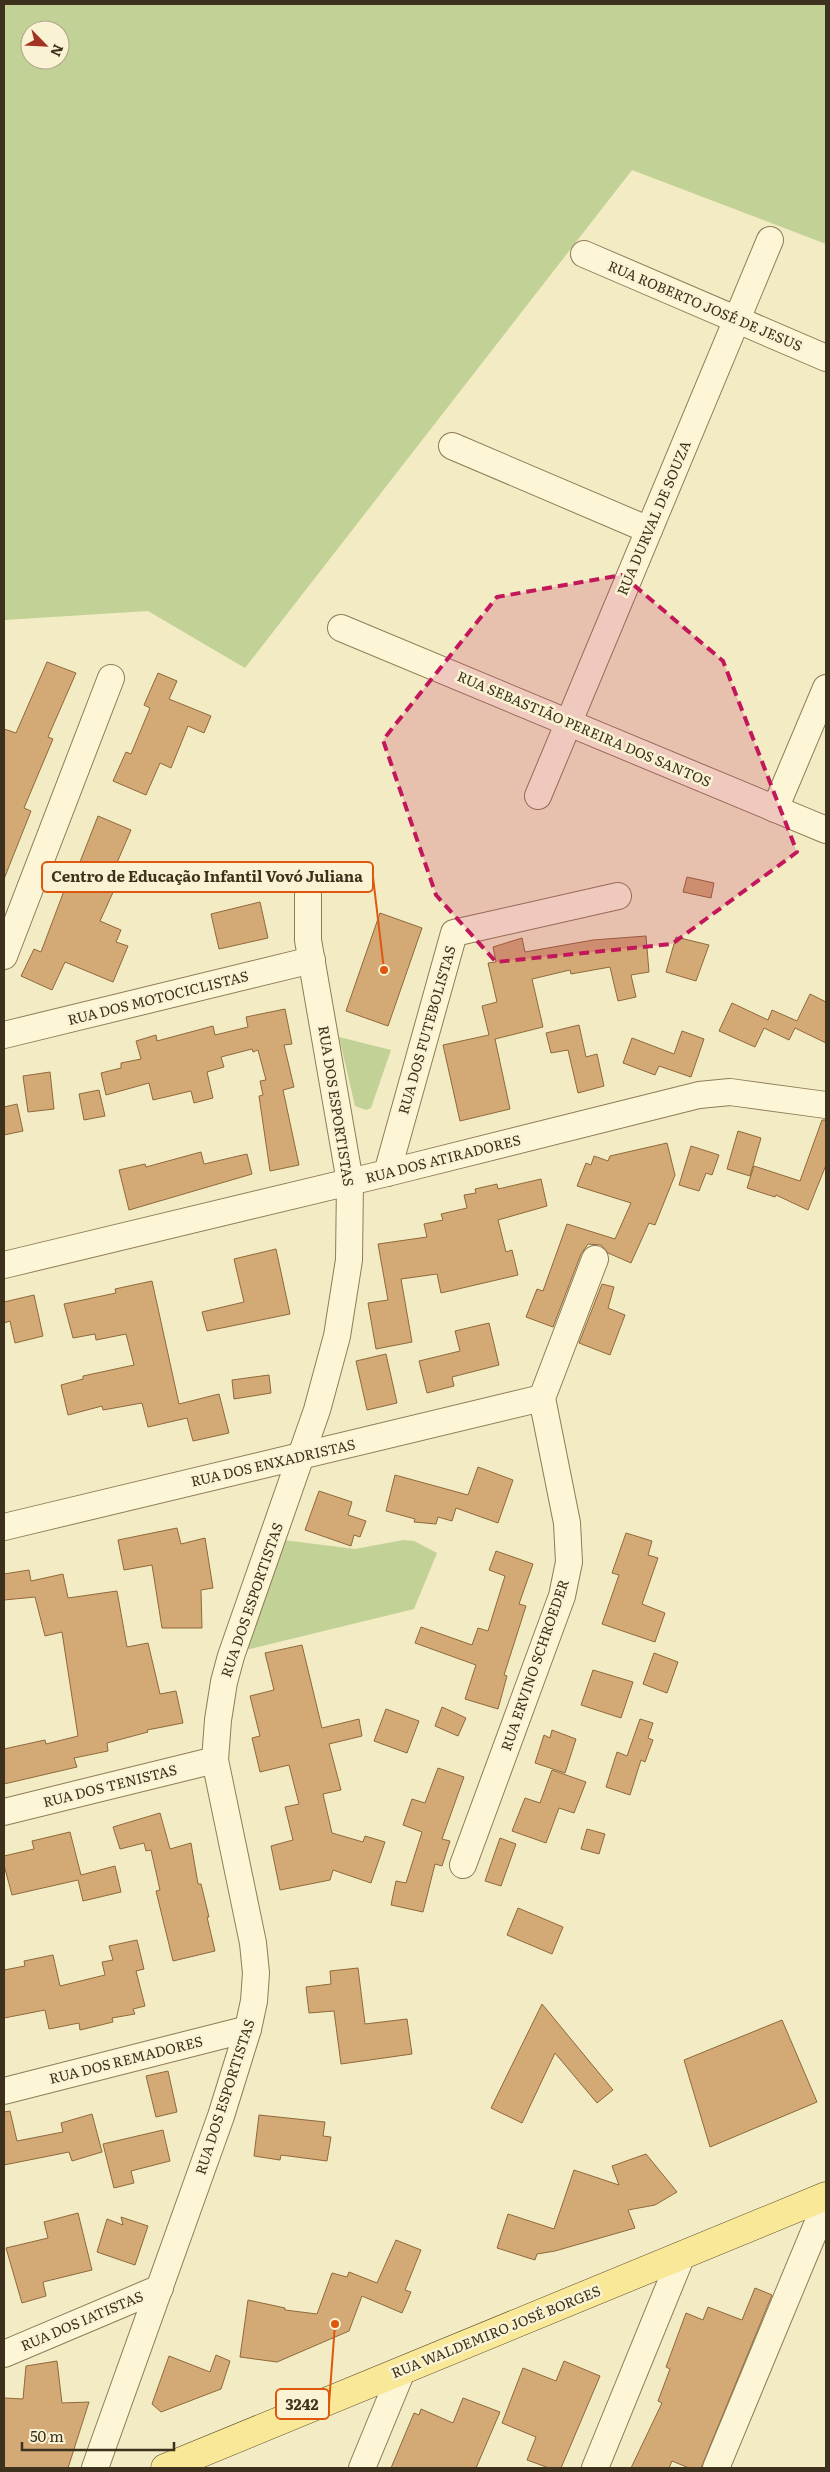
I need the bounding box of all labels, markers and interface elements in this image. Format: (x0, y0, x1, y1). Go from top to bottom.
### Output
north arrow (20, 20, 70, 70)
text: N (46, 41, 69, 60)
street label: RUA ROBERTO JOSÉ DE JESUS (605, 255, 806, 355)
street label: RUA DURVAL DE SOUZA (611, 436, 695, 598)
street label: RUA SEBASTIÃO PEREIRA DOS SANTOS (454, 665, 714, 791)
callout: Centro de Educação Infantil Vovó Juliana (42, 862, 373, 892)
text: Centro de Educação Infantil Vovó Juliana (51, 864, 363, 887)
street label: RUA DOS FUTEBOLISTAS (392, 943, 460, 1116)
street label: RUA DOS MOTOCICLISTAS (65, 965, 250, 1029)
street label: RUA DOS ESPORTISTAS (314, 1024, 360, 1188)
street label: RUA DOS ATIRADORES (363, 1129, 523, 1187)
street label: RUA DOS ENXADRISTAS (189, 1433, 357, 1491)
street label: RUA DOS ESPORTISTAS (215, 1520, 287, 1680)
street label: RUA ERVINO SCHROEDER (495, 1576, 573, 1753)
street label: RUA DOS TENISTAS (41, 1759, 179, 1811)
street label: RUA DOS ESPORTISTAS (189, 2016, 259, 2177)
street label: RUA DOS REMADORES (47, 2030, 205, 2088)
street label: RUA WALDEMIRO JOSÉ BORGES (388, 2280, 603, 2382)
street label: RUA DOS IATISTAS (17, 2285, 146, 2355)
callout: 3242 (276, 2389, 329, 2419)
text: 3242 (285, 2392, 319, 2415)
scale bar (22, 2420, 175, 2452)
text: 50 m (30, 2424, 64, 2447)

